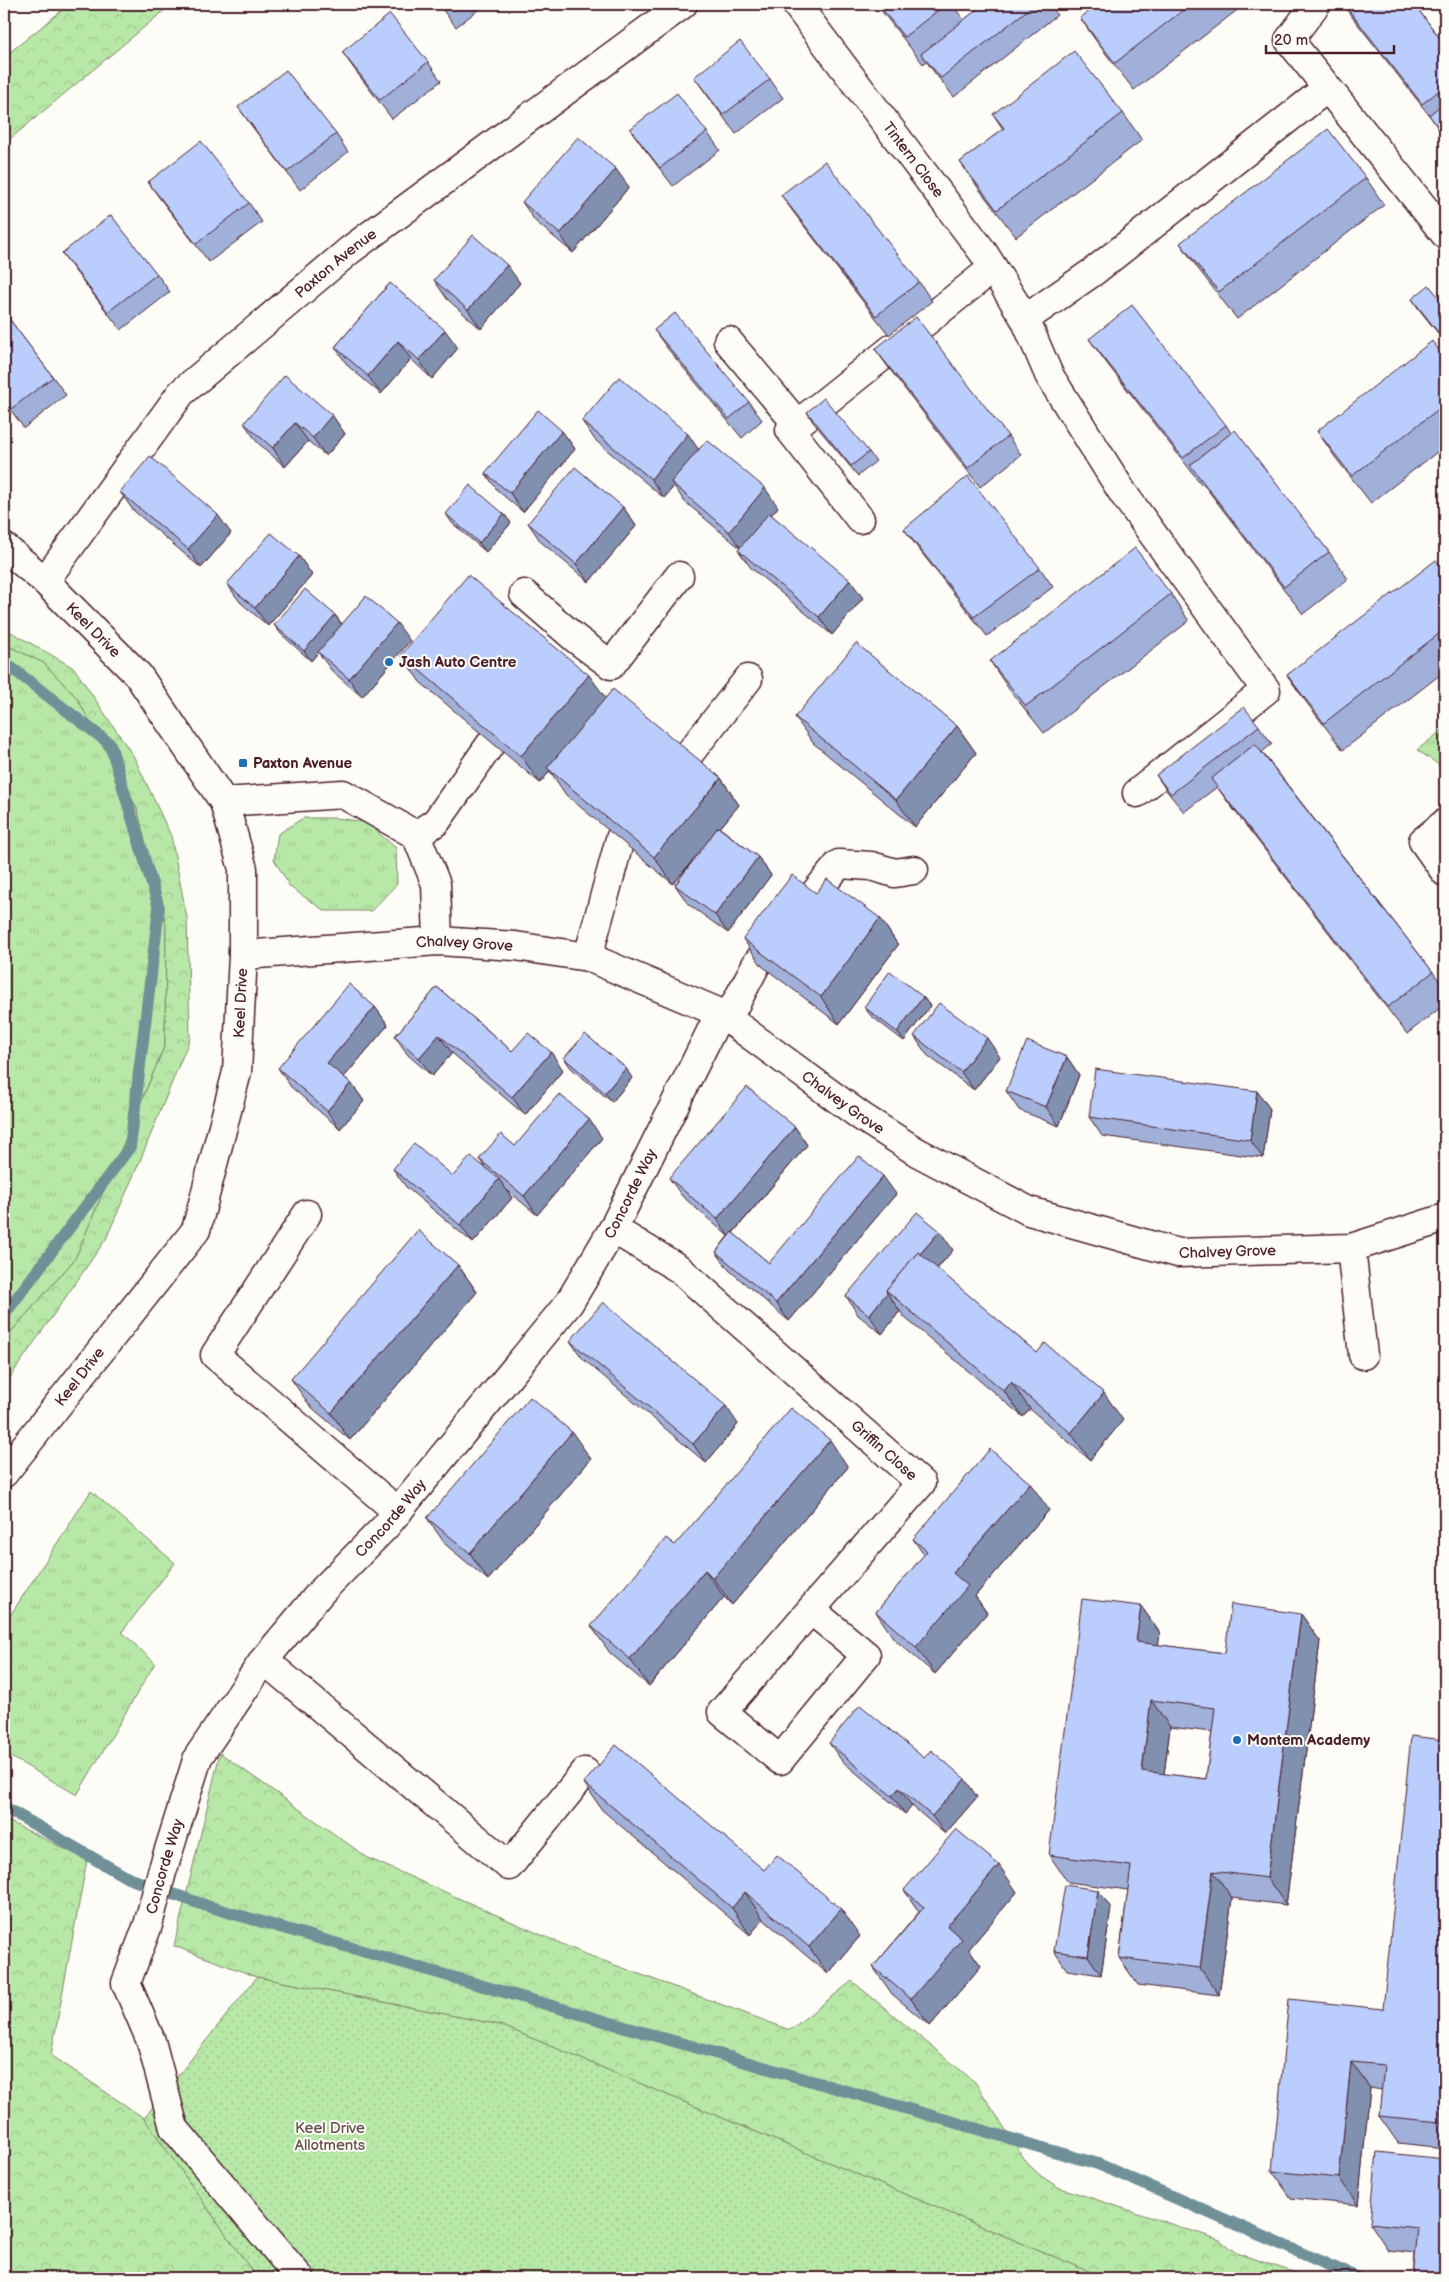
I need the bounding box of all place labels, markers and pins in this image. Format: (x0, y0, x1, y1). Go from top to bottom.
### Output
place label: Jash Auto Centre (399, 653, 517, 672)
marker: Jash Auto Centre (383, 656, 395, 668)
place label: Paxton Avenue (253, 754, 353, 773)
marker: Paxton Avenue (237, 757, 249, 769)
place label: Montem Academy (1247, 1731, 1370, 1750)
marker: Montem Academy (1231, 1734, 1243, 1746)

